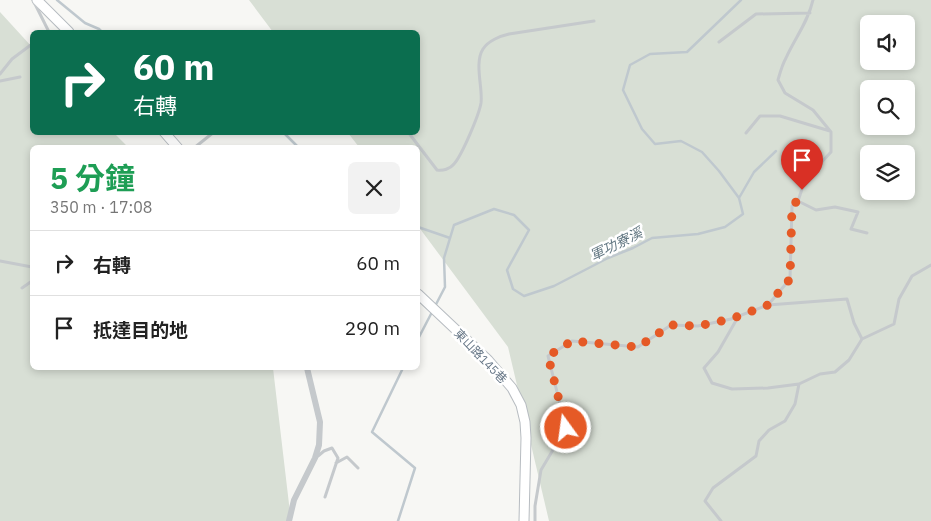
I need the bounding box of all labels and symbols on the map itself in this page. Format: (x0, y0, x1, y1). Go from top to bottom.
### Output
pin (781, 139, 823, 190)
water label: 軍功寮溪 (587, 223, 647, 264)
street label: 東山路145巷 (451, 326, 511, 386)
position arrow (539, 401, 591, 453)

